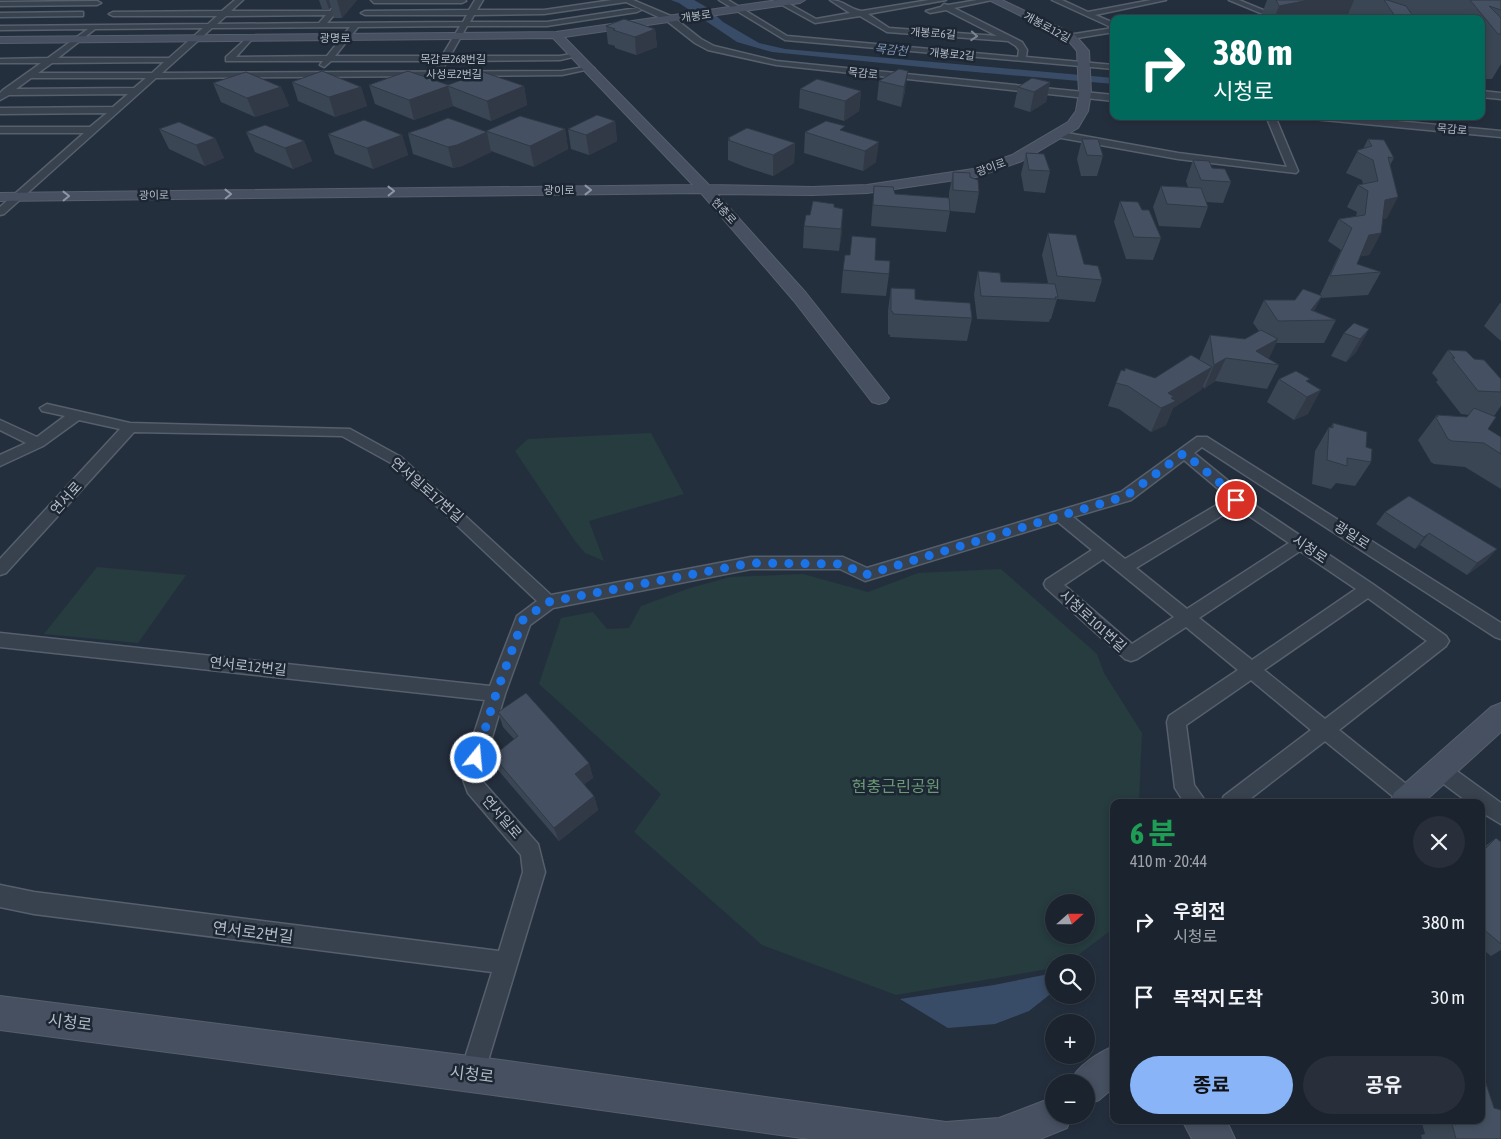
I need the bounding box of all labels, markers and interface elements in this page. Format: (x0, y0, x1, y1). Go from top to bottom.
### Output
street label: 개봉로 (680, 8, 712, 24)
street label: 개봉로12길 (1022, 10, 1072, 44)
street label: 개봉로6길 (910, 25, 956, 41)
one-way arrow (971, 30, 979, 41)
street label: 광명로 (320, 32, 350, 44)
text: 380 m (1213, 32, 1292, 72)
icon: right (1130, 35, 1195, 100)
water label: 목감천 (874, 42, 910, 59)
street label: 개봉로2길 (929, 46, 975, 62)
street label: 목감로268번길 (420, 53, 486, 65)
street label: 목감로 (847, 65, 879, 81)
street label: 사성로2번길 (426, 68, 482, 80)
text: 시청로 (1213, 78, 1274, 104)
street label: 목감로 (1436, 122, 1468, 136)
street label: 광이로 (975, 156, 1007, 178)
street label: 광이로 (544, 184, 574, 196)
one-way arrow (584, 185, 592, 195)
one-way arrow (388, 186, 395, 196)
one-way arrow (225, 188, 233, 199)
street label: 광이로 (139, 189, 169, 201)
one-way arrow (62, 191, 70, 201)
street label: 현충로 (709, 196, 739, 226)
street label: 연서일로17번길 (388, 454, 466, 526)
street label: 연서로 (47, 478, 85, 518)
pin (1215, 479, 1257, 521)
icon: arrive (1222, 486, 1250, 514)
street label: 광일로 (1331, 518, 1373, 552)
street label: 시청로 (1290, 532, 1331, 567)
street label: 시청로101번길 (1056, 587, 1130, 655)
street label: 연서로12번길 (209, 654, 287, 678)
position arrow (449, 731, 501, 783)
park label: 현충근린공원 (852, 777, 940, 795)
street label: 연서일로 (479, 792, 525, 842)
text: 6 분 (1130, 816, 1176, 850)
button: close (1413, 816, 1465, 868)
text: 410 m · 20:44 (1130, 852, 1207, 870)
north arrow (1045, 894, 1095, 944)
map controls (1045, 894, 1095, 1124)
text: 우회전 (1173, 900, 1225, 922)
icon: right (1130, 908, 1158, 936)
text: 380 m (1422, 911, 1465, 933)
street label: 연서로2번길 (212, 918, 294, 946)
text: 시청로 (1173, 927, 1217, 945)
button: search (1045, 954, 1095, 1004)
icon: arrive (1130, 983, 1158, 1011)
text: 30 m (1431, 986, 1465, 1008)
text: 목적지 도착 (1173, 987, 1263, 1009)
street label: 시청로 (47, 1010, 93, 1034)
button: + (1045, 1014, 1095, 1064)
button: 종료 (1130, 1056, 1293, 1114)
button: 공유 (1303, 1056, 1465, 1114)
street label: 시청로 (449, 1062, 495, 1086)
button: − (1045, 1074, 1095, 1124)

